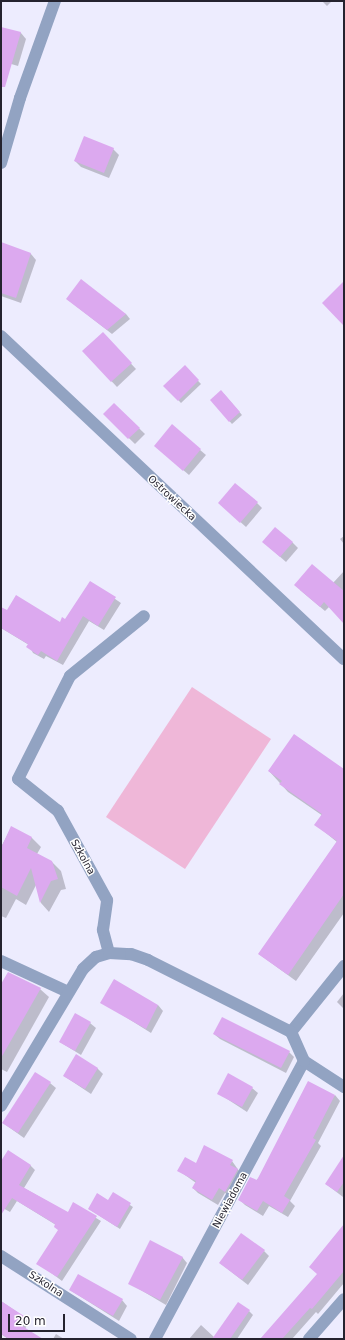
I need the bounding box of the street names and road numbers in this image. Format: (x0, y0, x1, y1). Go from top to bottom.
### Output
street label: Ostrowiecka (145, 473, 199, 523)
street label: Szkolna (68, 837, 98, 877)
street label: Niewiadoma (210, 1170, 250, 1230)
street label: Szkolna (27, 1269, 65, 1299)

